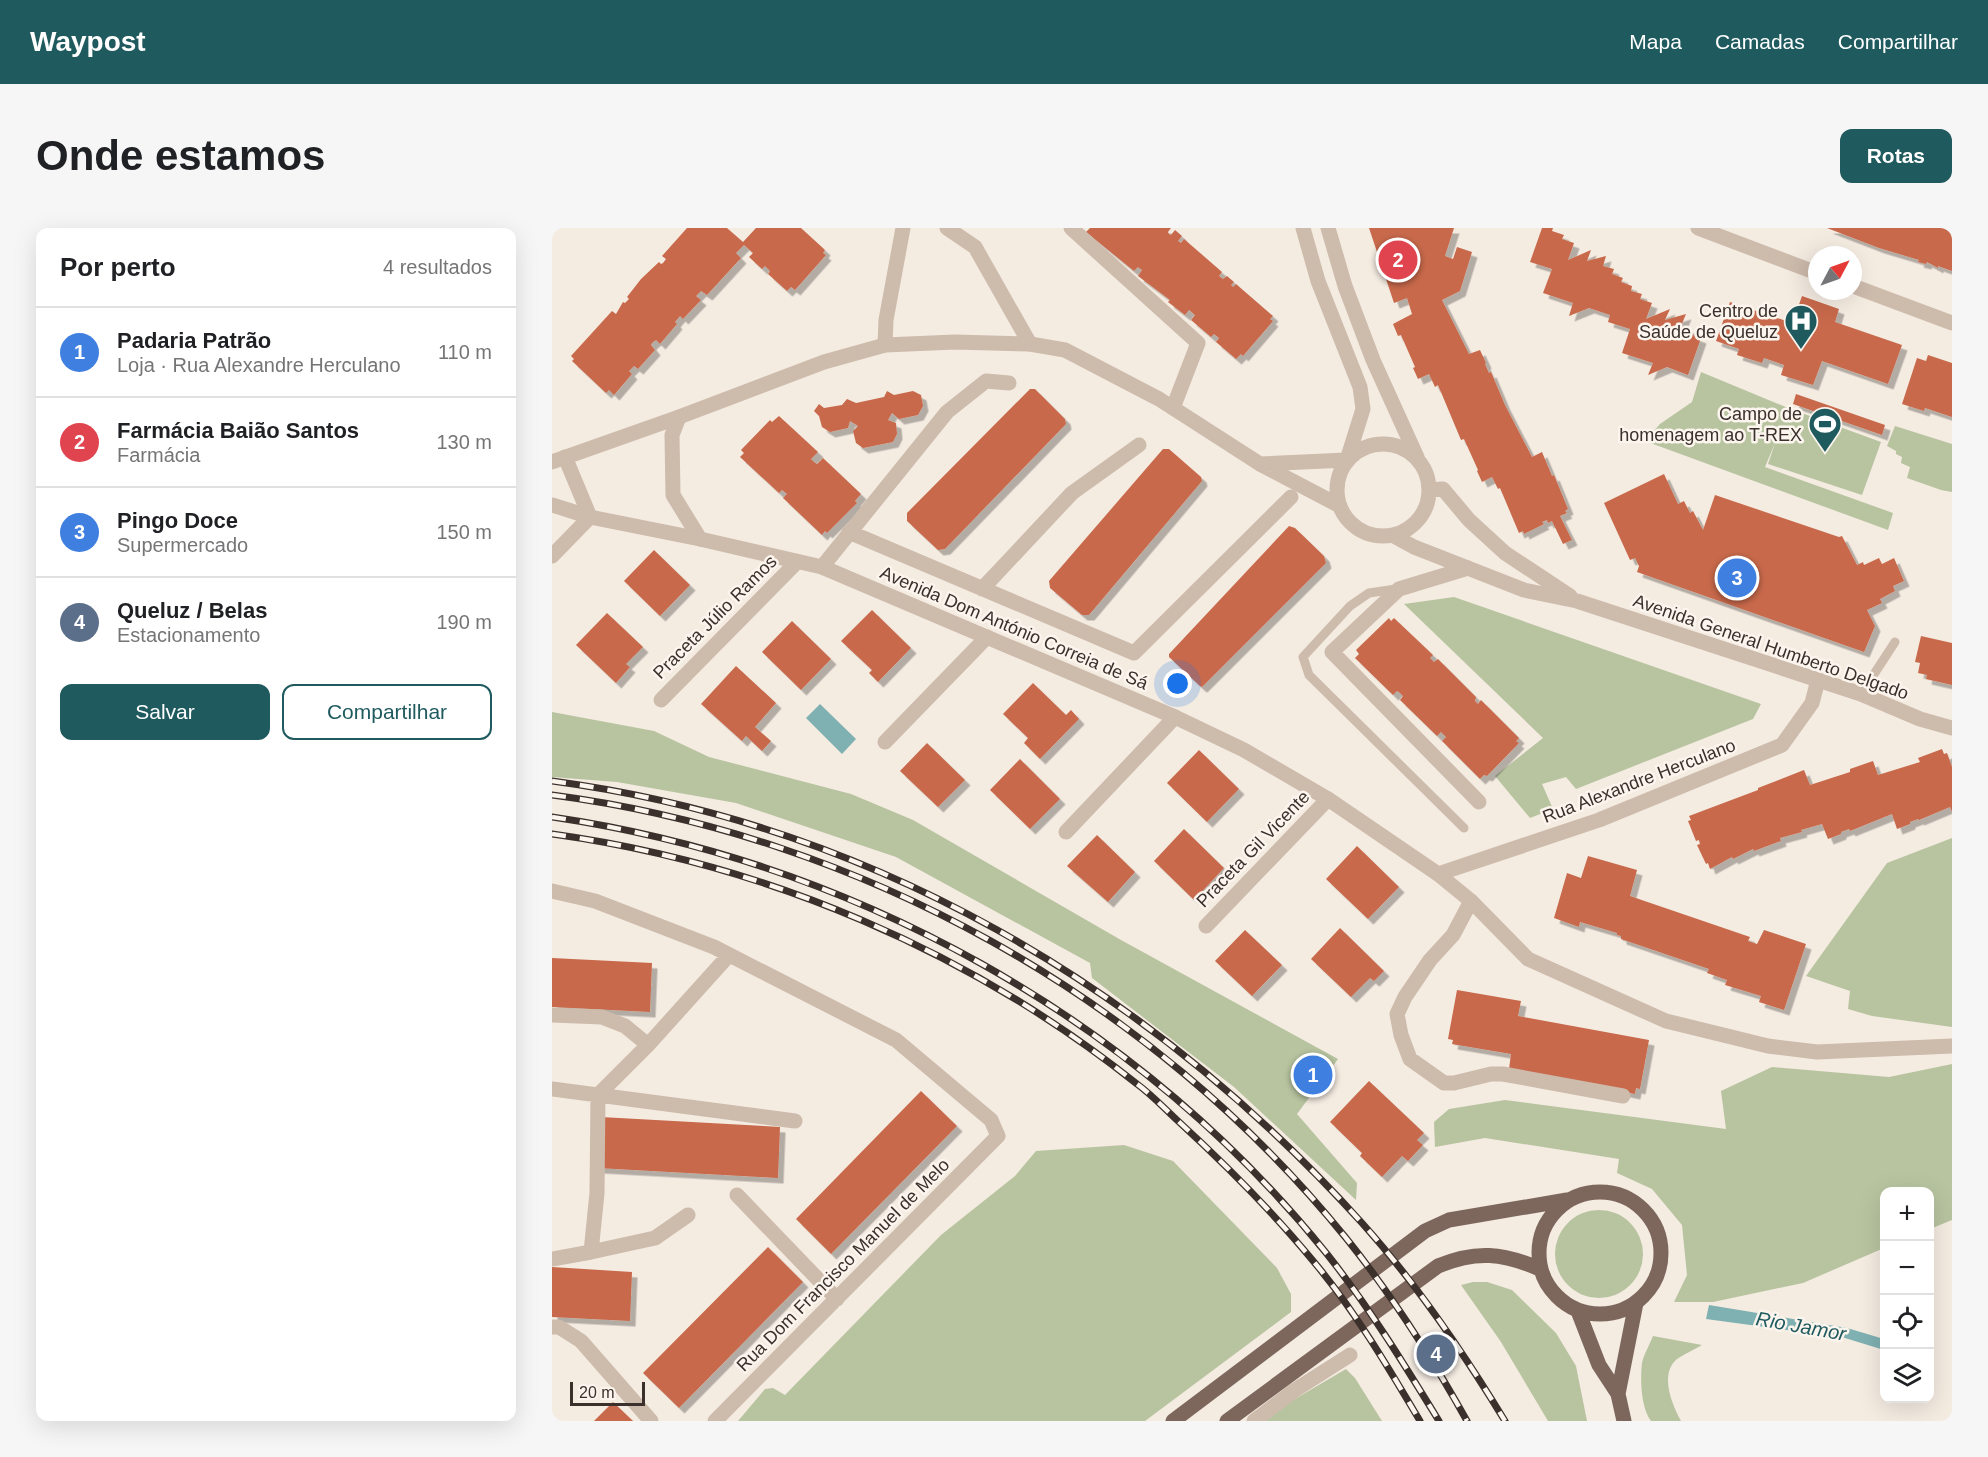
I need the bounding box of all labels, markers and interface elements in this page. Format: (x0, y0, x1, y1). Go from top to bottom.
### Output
text: Waypost (30, 26, 146, 57)
text: Mapa (1629, 30, 1682, 53)
text: Camadas (1715, 30, 1805, 53)
text: Compartilhar (1838, 30, 1958, 53)
button: Rotas (1840, 129, 1952, 183)
text: Onde estamos (36, 132, 325, 179)
pin: 2 (1378, 237, 1418, 282)
north arrow (1808, 246, 1862, 300)
text: Por perto (60, 252, 176, 282)
text: 4 resultados (383, 256, 492, 278)
place label: Centro de Saúde de Queluz (1639, 301, 1778, 342)
hospital icon: Centro de Saúde de Queluz (1783, 303, 1819, 350)
text: Padaria Patrão (117, 328, 271, 353)
text: 1 (74, 341, 85, 363)
text: 110 m (438, 341, 492, 363)
text: Loja · Rua Alexandre Herculano (117, 354, 401, 376)
place label: Campo de homenagem ao T-REX (1619, 404, 1802, 445)
sports icon: Campo de homenagem ao T-REX (1807, 406, 1843, 453)
text: Farmácia Baião Santos (117, 418, 359, 443)
text: 2 (74, 431, 85, 453)
text: 130 m (436, 431, 492, 453)
text: Farmácia (117, 444, 200, 466)
text: Pingo Doce (117, 508, 238, 533)
text: 3 (74, 521, 85, 543)
text: 150 m (436, 521, 492, 543)
text: Supermercado (117, 534, 248, 556)
street label: Praceta Júlio Ramos (649, 551, 781, 683)
pin: 3 (1718, 556, 1756, 600)
street label: Avenida Dom António Correia de Sá (877, 562, 1152, 694)
street label: Avenida General Humberto Delgado (1631, 590, 1911, 704)
text: Queluz / Belas (117, 598, 267, 623)
text: 4 (74, 611, 85, 633)
text: 190 m (436, 611, 492, 633)
text: Estacionamento (117, 624, 260, 646)
your location (1163, 669, 1192, 698)
button: Salvar (60, 684, 270, 740)
button: Compartilhar (282, 684, 492, 740)
street label: Rua Alexandre Herculano (1540, 735, 1738, 827)
street label: Praceta Gil Vicente (1192, 787, 1314, 911)
pin: 1 (1294, 1052, 1332, 1098)
street label: Rua Dom Francisco Manuel de Melo (733, 1155, 953, 1375)
map controls (1880, 1187, 1934, 1403)
button: + (1880, 1187, 1934, 1241)
button: − (1880, 1241, 1934, 1295)
button: locate (1880, 1295, 1934, 1349)
water label: Rio Jamor (1754, 1307, 1849, 1345)
pin: 4 (1416, 1332, 1456, 1376)
button: layers (1880, 1349, 1934, 1403)
scale bar (570, 1379, 645, 1406)
text: 20 m (579, 1384, 615, 1401)

